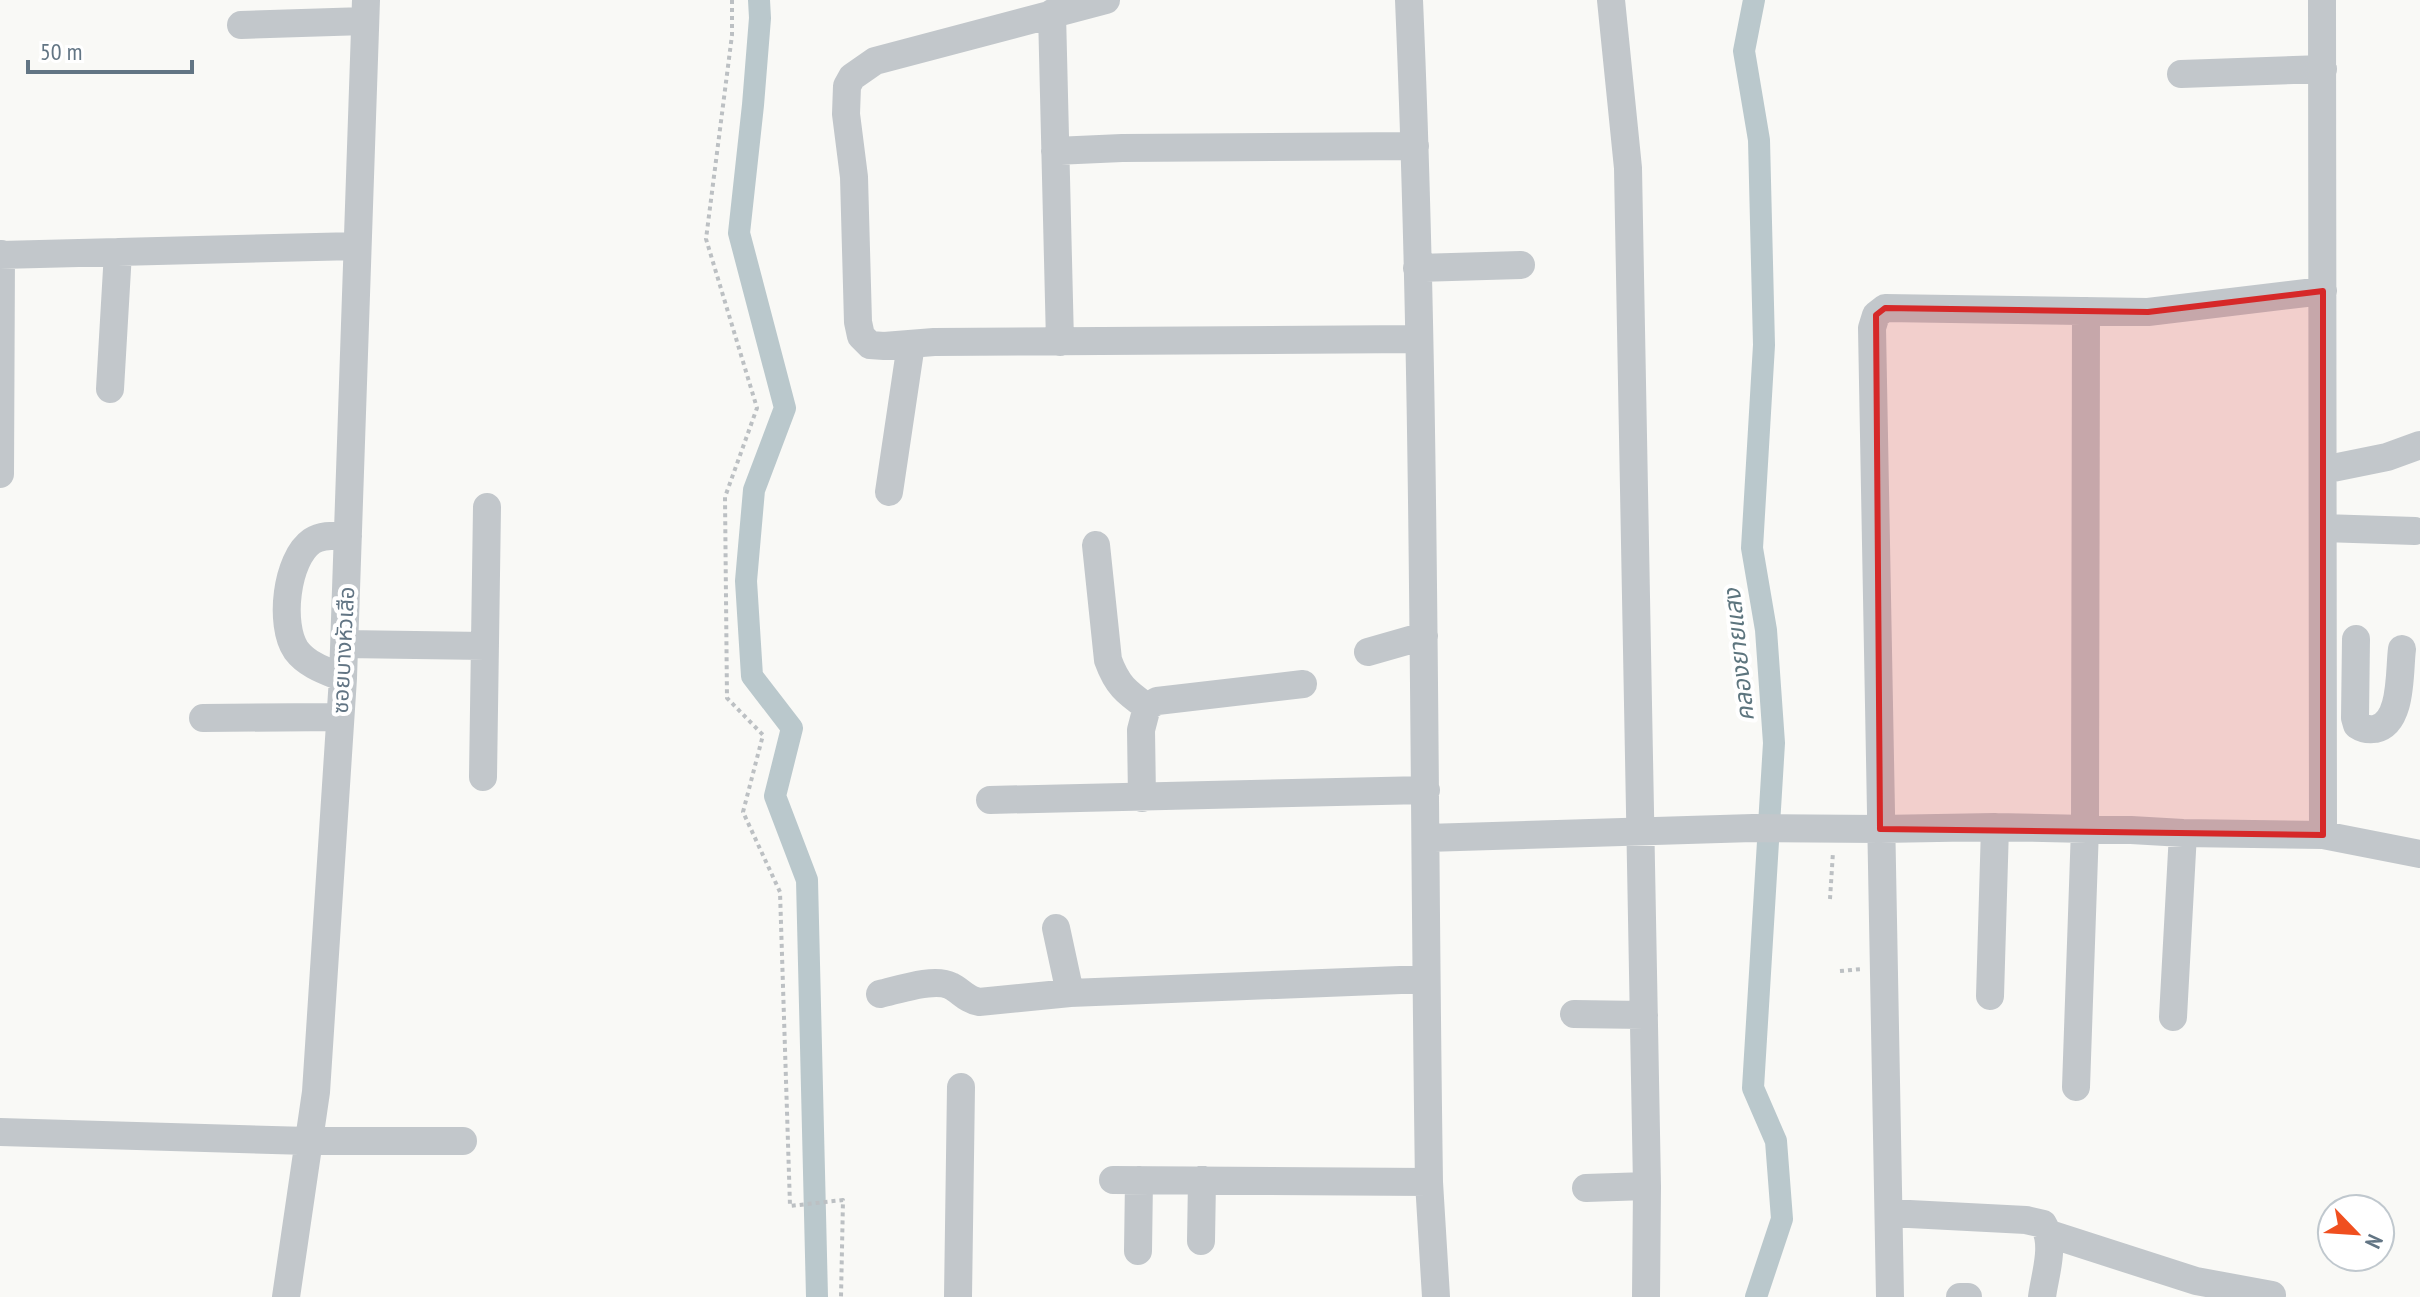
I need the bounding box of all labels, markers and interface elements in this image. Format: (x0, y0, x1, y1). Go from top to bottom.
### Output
scale bar (28, 24, 192, 74)
text: 50 m (40, 36, 82, 67)
street label: ซอยบางหัวเสือ (326, 586, 360, 714)
water label: คลองยายแสง (1716, 586, 1761, 723)
north arrow (2316, 1193, 2396, 1273)
text: N (2359, 1230, 2389, 1253)

